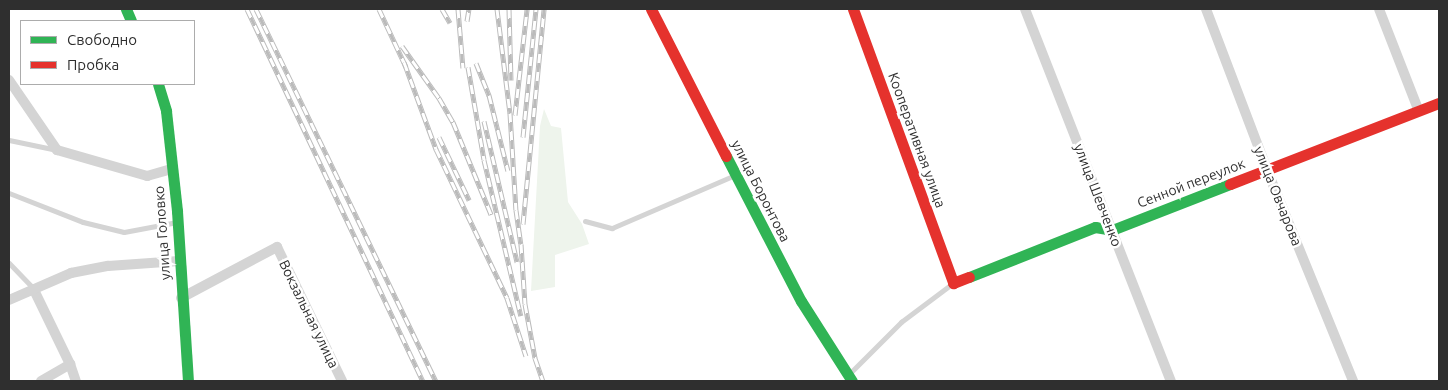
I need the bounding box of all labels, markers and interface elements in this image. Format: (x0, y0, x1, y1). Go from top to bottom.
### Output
legend (20, 20, 195, 85)
text: Свободно (67, 31, 137, 48)
text: Пробка (67, 56, 119, 73)
street label: Кооперативная улица (885, 70, 949, 210)
street label: улица Боронтова (728, 137, 794, 245)
street label: улица Шевченко (1071, 141, 1125, 249)
street label: улица Овчарова (1250, 144, 1306, 248)
street label: Сенной переулок (1135, 155, 1247, 211)
street label: улица Головко (150, 185, 174, 281)
street label: Вокзальная улица (276, 257, 342, 371)

